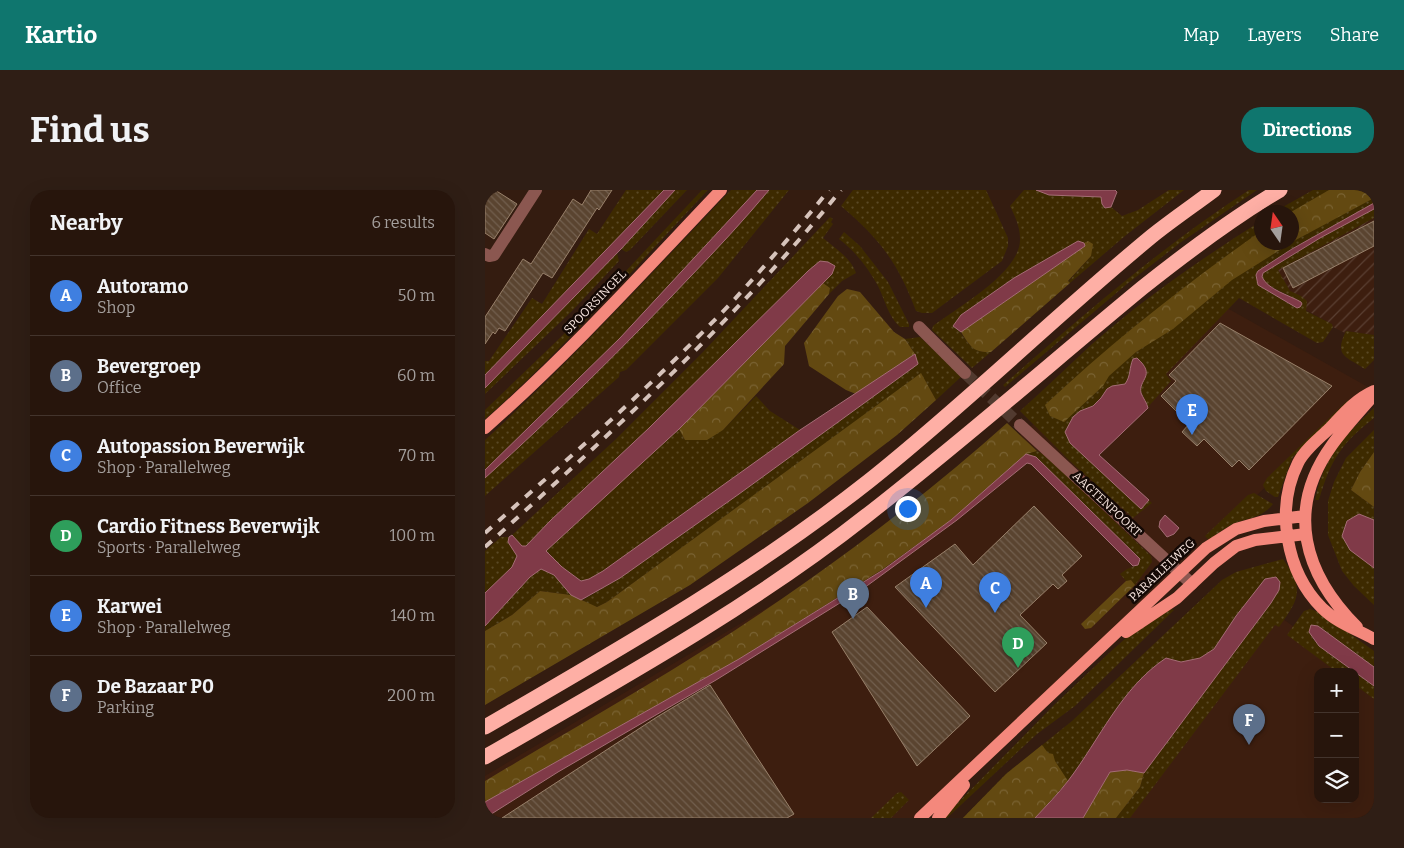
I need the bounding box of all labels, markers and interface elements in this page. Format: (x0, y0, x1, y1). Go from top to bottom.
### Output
text: Kartio (25, 21, 97, 49)
text: Map (1183, 24, 1219, 46)
text: Layers (1247, 24, 1302, 46)
text: Share (1330, 24, 1379, 46)
button: Directions (1241, 107, 1374, 153)
text: Find us (30, 109, 150, 151)
north arrow (1254, 205, 1299, 250)
text: Nearby (50, 210, 123, 236)
text: 6 results (372, 213, 435, 232)
street label: SPOORSINGEL (561, 267, 629, 337)
text: Autoramo (97, 275, 188, 298)
text: A (60, 286, 72, 305)
text: 50 m (398, 286, 435, 305)
text: Shop (97, 298, 135, 317)
text: Bevergroep (97, 355, 201, 378)
text: B (61, 366, 71, 385)
text: 60 m (397, 366, 435, 385)
text: Office (97, 378, 142, 397)
pin: E (1176, 394, 1208, 435)
text: Autopassion Beverwijk (97, 435, 305, 458)
text: C (61, 446, 71, 465)
text: 70 m (399, 446, 435, 465)
text: Shop · Parallelweg (97, 458, 231, 477)
street label: AAGTENPOORT (1070, 469, 1144, 539)
your location (895, 496, 921, 522)
text: Cardio Fitness Beverwijk (97, 515, 319, 538)
text: D (60, 526, 72, 545)
text: 100 m (390, 526, 435, 545)
street label: PARALLELWEG (1126, 536, 1198, 604)
text: Sports · Parallelweg (97, 538, 241, 557)
pin: A (910, 567, 942, 608)
pin: C (979, 572, 1011, 613)
pin: B (837, 578, 869, 619)
text: Karwei (97, 595, 162, 618)
text: E (61, 606, 71, 625)
text: 140 m (390, 606, 435, 625)
text: Shop · Parallelweg (97, 618, 231, 637)
pin: D (1002, 627, 1034, 668)
map controls (1314, 668, 1359, 803)
button: + (1314, 668, 1359, 713)
text: De Bazaar P0 (97, 675, 214, 698)
text: F (62, 686, 71, 705)
text: 200 m (387, 686, 435, 705)
text: Parking (97, 698, 154, 717)
pin: F (1233, 704, 1265, 745)
button: − (1314, 713, 1359, 758)
button: layers (1314, 758, 1359, 803)

